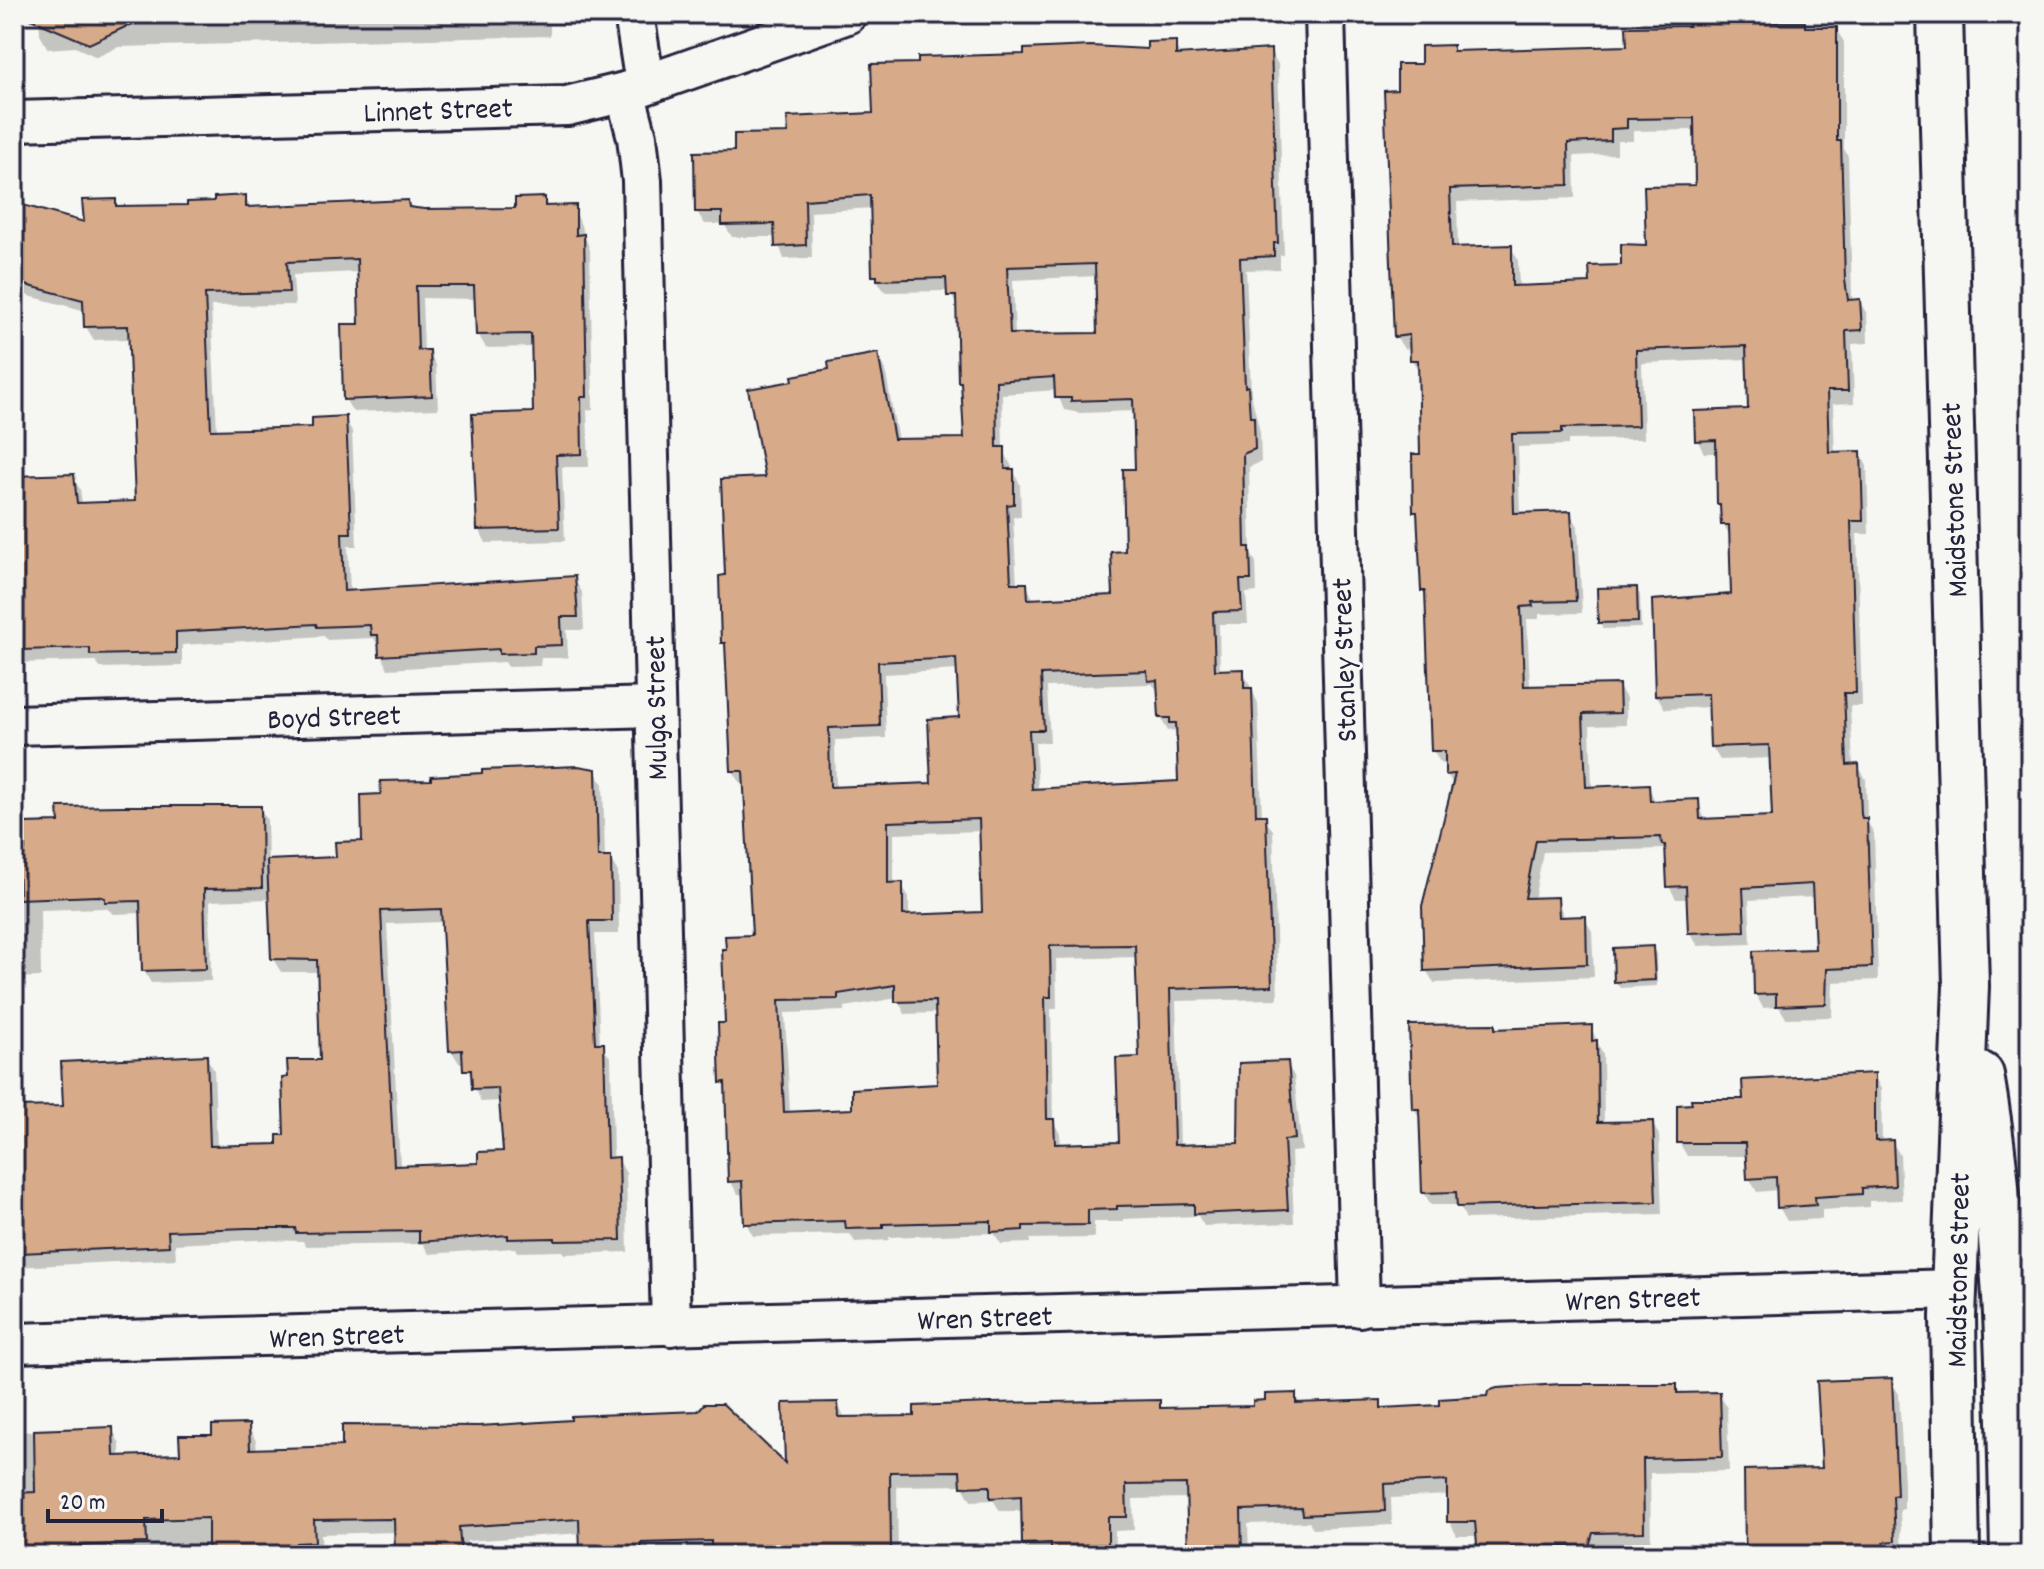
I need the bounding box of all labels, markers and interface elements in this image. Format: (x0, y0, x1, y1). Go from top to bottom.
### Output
street label: Linnet Street (363, 89, 514, 138)
street label: Maidstone Street (1933, 402, 1982, 598)
street label: Stanley Street (1323, 577, 1372, 743)
street label: Mulga Street (637, 635, 682, 781)
street label: Boyd Street (267, 697, 402, 744)
street label: Maidstone Street (1938, 1172, 1985, 1368)
street label: Wren Street (1565, 1279, 1701, 1326)
street label: Wren Street (917, 1298, 1053, 1345)
street label: Wren Street (269, 1316, 405, 1363)
scale bar (48, 1473, 162, 1523)
text: 20 m (60, 1487, 106, 1521)

